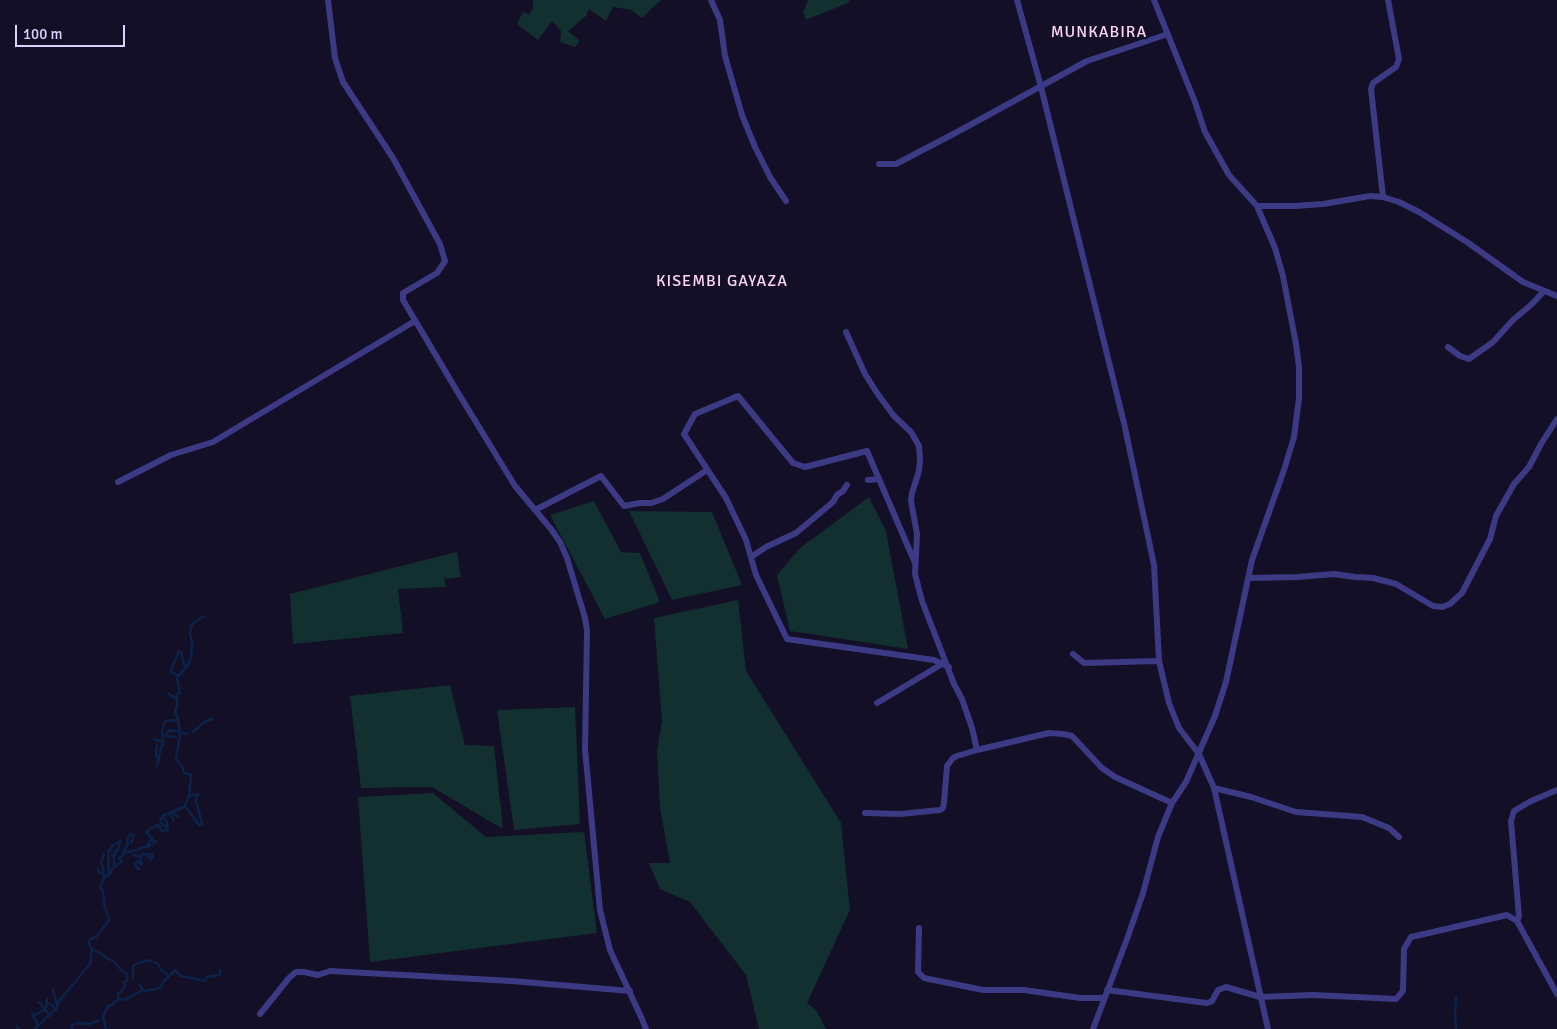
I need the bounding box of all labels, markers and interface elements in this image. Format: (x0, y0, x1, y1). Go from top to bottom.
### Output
scale bar (18, 15, 128, 47)
district label: MUNKABIRA (1050, 23, 1148, 43)
text: 100 m (23, 25, 63, 43)
district label: KISEMBI GAYAZA (654, 272, 790, 292)

